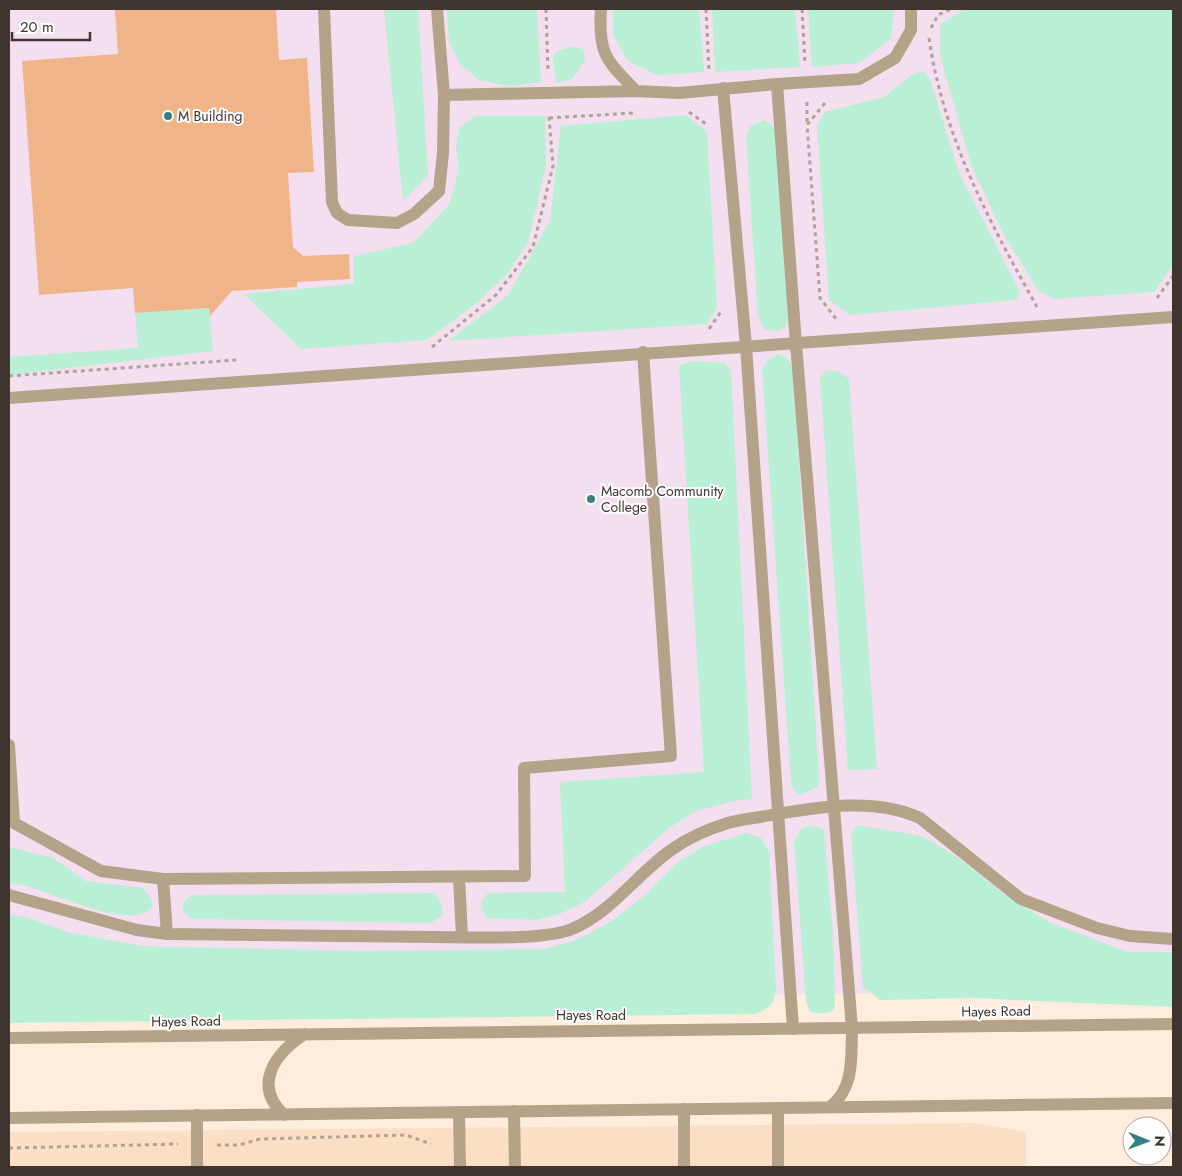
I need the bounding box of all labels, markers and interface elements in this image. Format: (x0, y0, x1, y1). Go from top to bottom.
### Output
scale bar (12, 10, 90, 42)
text: 20 m (20, 16, 54, 38)
place label: M Building (178, 106, 243, 126)
marker: M Building (162, 110, 174, 122)
place label: Macomb Community College (601, 481, 724, 517)
marker: Macomb Community College (585, 493, 597, 505)
street label: Hayes Road (961, 1000, 1031, 1022)
street label: Hayes Road (556, 1005, 626, 1025)
street label: Hayes Road (151, 1010, 221, 1032)
north arrow (1122, 1116, 1172, 1166)
text: N (1150, 1135, 1170, 1147)

